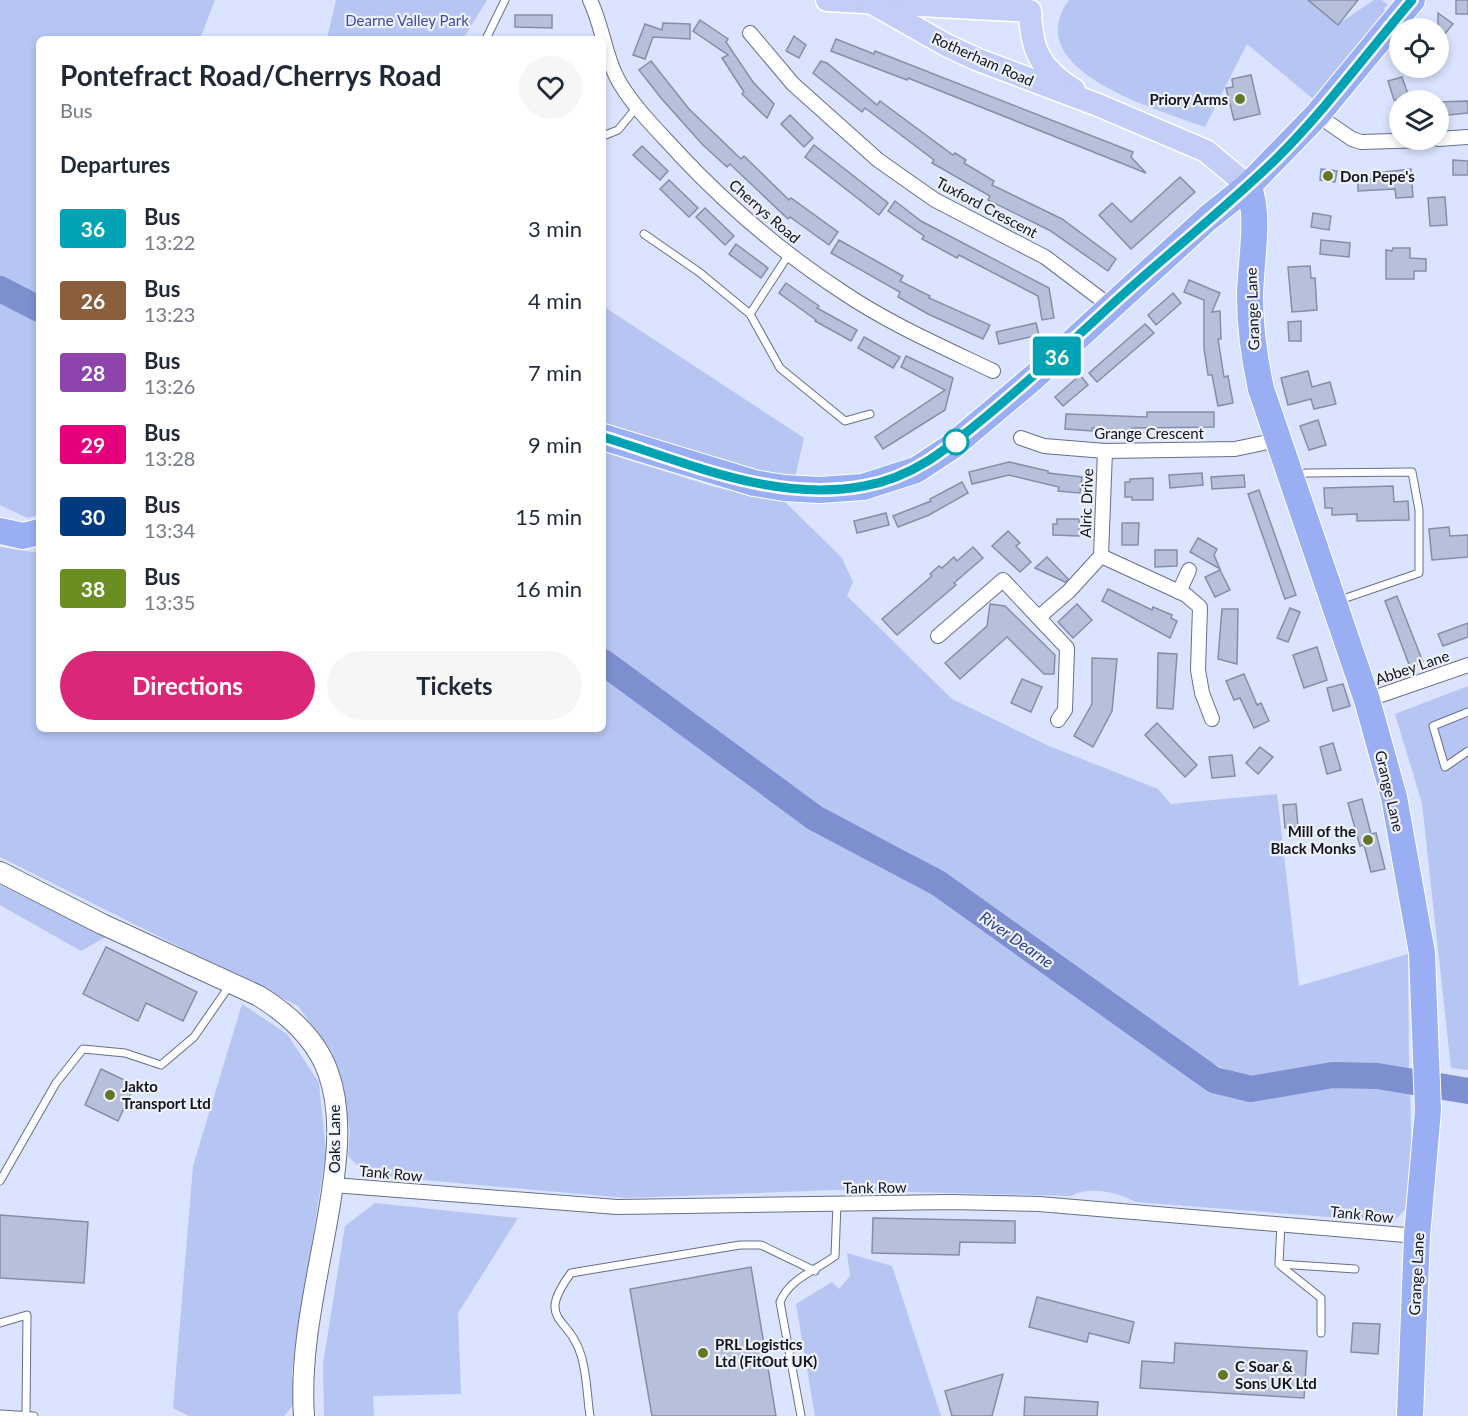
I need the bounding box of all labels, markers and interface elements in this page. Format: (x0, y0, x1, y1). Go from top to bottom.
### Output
park label: Dearne Valley Park (345, 11, 469, 29)
map controls (1389, 18, 1449, 150)
button: locate (1389, 18, 1449, 78)
street label: Rotherham Road (929, 28, 1037, 90)
button: heart (519, 56, 582, 119)
text: Pontefract Road/Cherrys Road (60, 58, 442, 92)
place label: Priory Arms (1149, 90, 1228, 108)
button: layers (1389, 90, 1449, 150)
marker: Priory Arms (1233, 92, 1247, 106)
text: Bus (60, 98, 93, 122)
text: Departures (60, 151, 170, 178)
place label: Don Pepe's (1340, 167, 1415, 185)
marker: Don Pepe's (1321, 169, 1335, 183)
street label: Tuxford Crescent (933, 173, 1041, 242)
street label: Cherrys Road (726, 175, 804, 247)
text: Bus (144, 203, 180, 230)
text: 3 min (528, 215, 582, 242)
text: 36 (81, 216, 105, 241)
text: 13:22 (144, 230, 195, 254)
street label: Grange Lane (1242, 267, 1262, 351)
text: Bus (144, 275, 180, 302)
text: 4 min (528, 287, 582, 314)
text: 26 (81, 288, 105, 313)
text: 13:23 (144, 302, 195, 326)
line badge: 36 (1030, 336, 1084, 376)
text: 36 (1045, 344, 1069, 369)
text: Bus (144, 347, 180, 374)
text: 7 min (528, 359, 582, 386)
text: 28 (81, 360, 105, 385)
text: 13:26 (144, 374, 195, 398)
text: Bus (144, 419, 180, 446)
street label: Grange Crescent (1094, 424, 1204, 442)
unlabelled marker (943, 429, 969, 455)
text: 9 min (528, 431, 582, 458)
text: 29 (81, 432, 105, 457)
text: 13:28 (144, 446, 195, 470)
street label: Alric Drive (1076, 468, 1096, 538)
text: Bus (144, 491, 180, 518)
text: 15 min (515, 503, 582, 530)
text: 30 (81, 504, 105, 529)
text: 13:34 (144, 518, 195, 542)
text: Bus (144, 563, 180, 590)
text: 16 min (515, 575, 582, 602)
text: 38 (81, 576, 105, 601)
text: 13:35 (144, 590, 195, 614)
street label: Abbey Lane (1373, 646, 1452, 688)
button: Directions (60, 651, 315, 720)
button: Tickets (327, 651, 582, 720)
street label: Grange Lane (1372, 749, 1408, 833)
place label: Mill of the Black Monks (1270, 822, 1356, 857)
marker: Mill of the Black Monks (1361, 833, 1375, 847)
water label: River Dearne (976, 907, 1058, 972)
place label: Jakto Transport Ltd (122, 1077, 211, 1112)
marker: Jakto Transport Ltd (103, 1088, 117, 1102)
street label: Oaks Lane (325, 1105, 343, 1173)
street label: Tank Row (359, 1161, 424, 1185)
street label: Tank Row (843, 1177, 907, 1197)
street label: Tank Row (1329, 1202, 1395, 1226)
street label: Grange Lane (1405, 1232, 1427, 1316)
place label: PRL Logistics Ltd (FitOut UK) (715, 1335, 817, 1370)
marker: PRL Logistics Ltd (FitOut UK) (696, 1346, 710, 1360)
place label: C Soar & Sons UK Ltd (1235, 1357, 1317, 1392)
marker: C Soar & Sons UK Ltd (1216, 1368, 1230, 1382)

